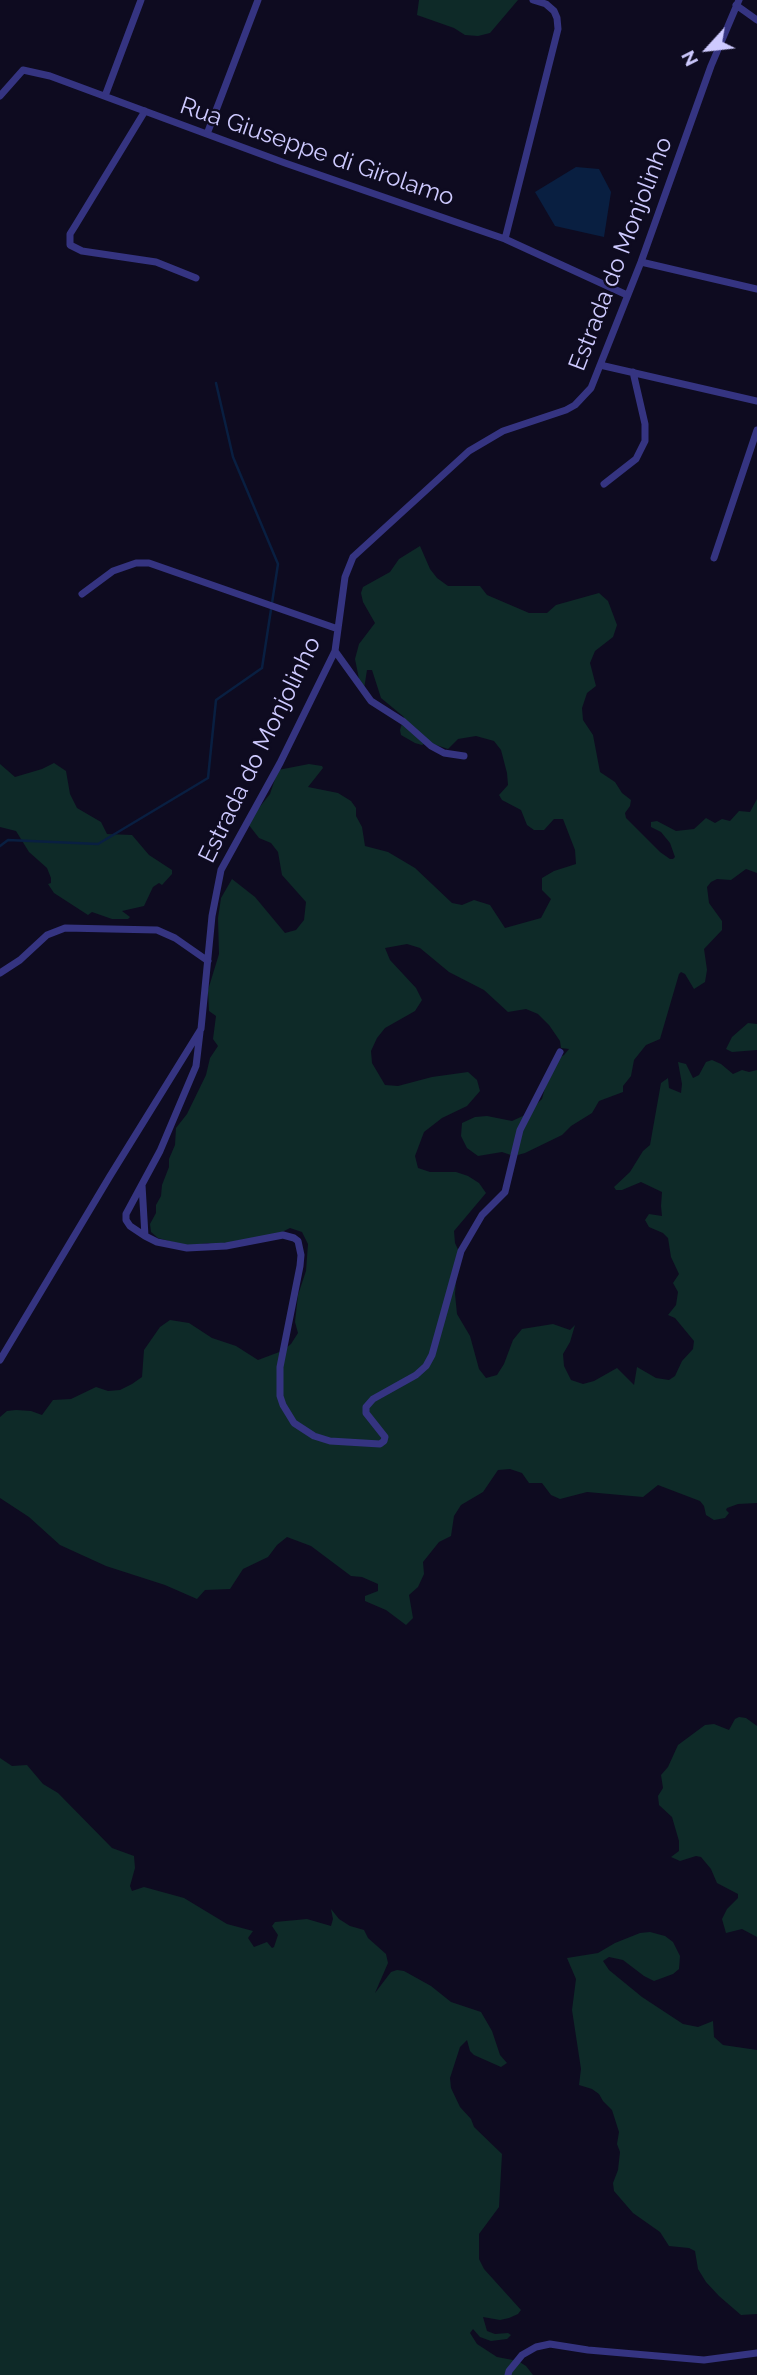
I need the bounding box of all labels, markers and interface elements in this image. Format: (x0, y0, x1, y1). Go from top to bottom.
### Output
north arrow (673, 14, 743, 84)
text: N (676, 47, 702, 70)
street label: Rua Giuseppe di Girolamo (176, 91, 458, 213)
street label: Estrada do Monjolinho (563, 133, 679, 375)
street label: Estrada do Monjolinho (193, 632, 327, 868)

